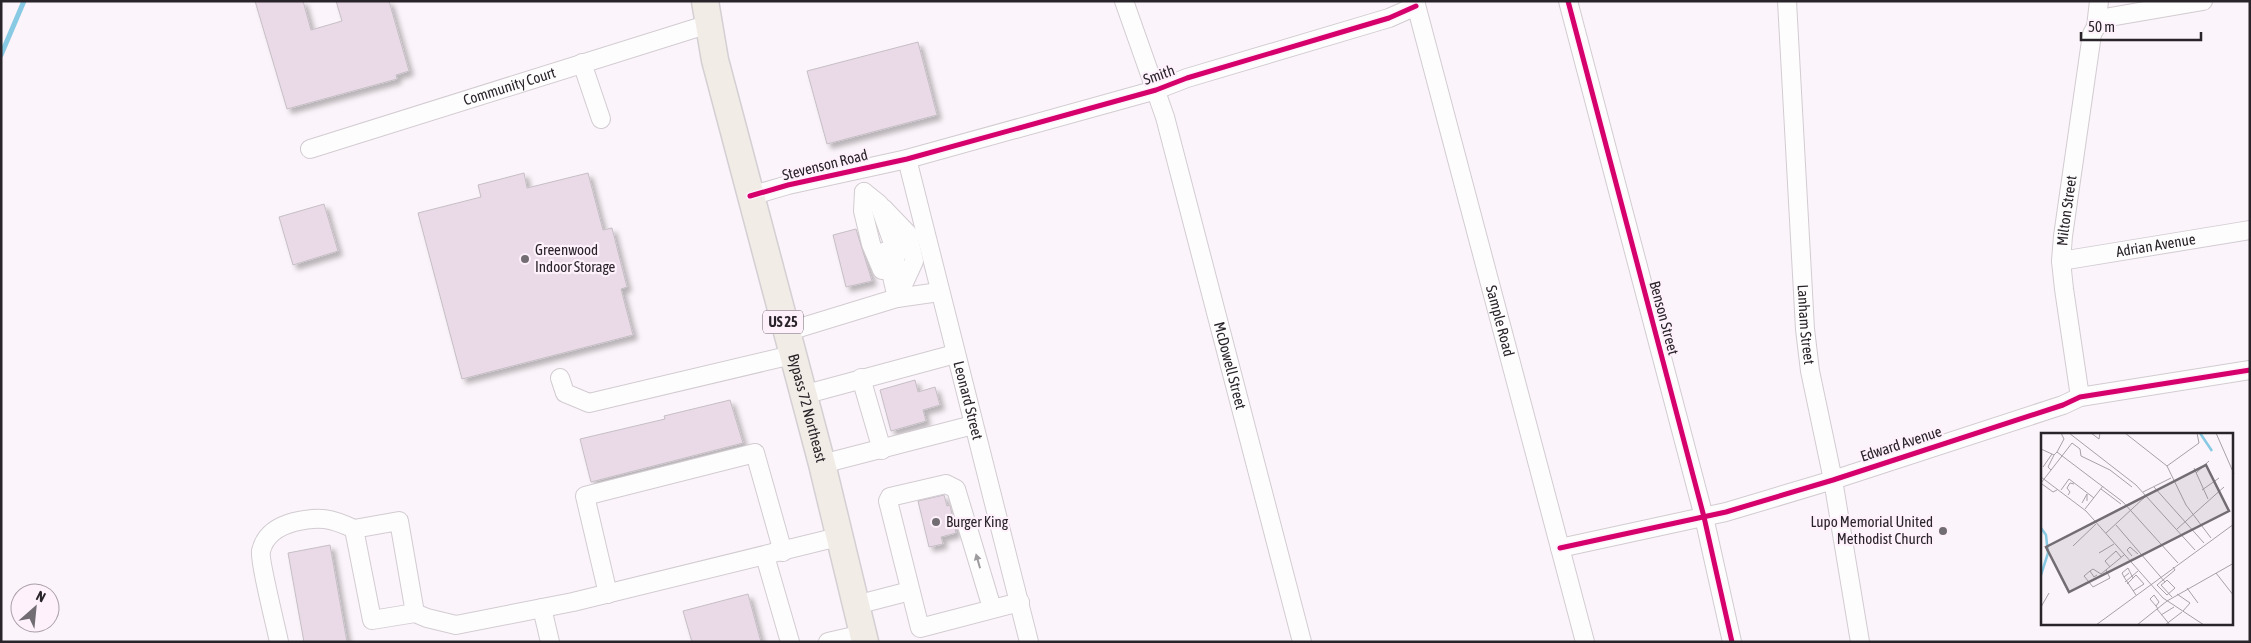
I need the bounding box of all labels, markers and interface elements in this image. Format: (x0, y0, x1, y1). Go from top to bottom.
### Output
scale bar (2081, 10, 2201, 42)
text: 50 m (2088, 18, 2115, 35)
street label: Smith (1141, 61, 1177, 88)
street label: Community Court (461, 64, 557, 108)
street label: Stevenson Road (780, 146, 869, 183)
street label: Milton Street (2053, 174, 2080, 247)
street label: Adrian Avenue (2115, 230, 2197, 260)
place label: Greenwood Indoor Storage (535, 241, 616, 275)
marker: Greenwood Indoor Storage (519, 253, 531, 265)
street label: Benson Street (1646, 279, 1683, 357)
street label: Sample Road (1483, 284, 1518, 358)
street label: Lanham Street (1795, 284, 1818, 365)
road number: US 25 (763, 311, 803, 334)
street label: McDowell Street (1211, 320, 1250, 411)
street label: Bypass 72 Northeast (785, 352, 830, 464)
street label: Leonard Street (950, 359, 987, 441)
street label: Edward Avenue (1858, 422, 1944, 465)
inset map (2041, 433, 2234, 626)
place label: Burger King (946, 513, 1009, 530)
place label: Lupo Memorial United Methodist Church (1811, 513, 1933, 547)
marker: Burger King (930, 516, 942, 528)
marker: Lupo Memorial United Methodist Church (1937, 525, 1949, 537)
one-way arrow (973, 553, 981, 568)
north arrow (10, 583, 60, 633)
text: N (34, 587, 48, 605)

